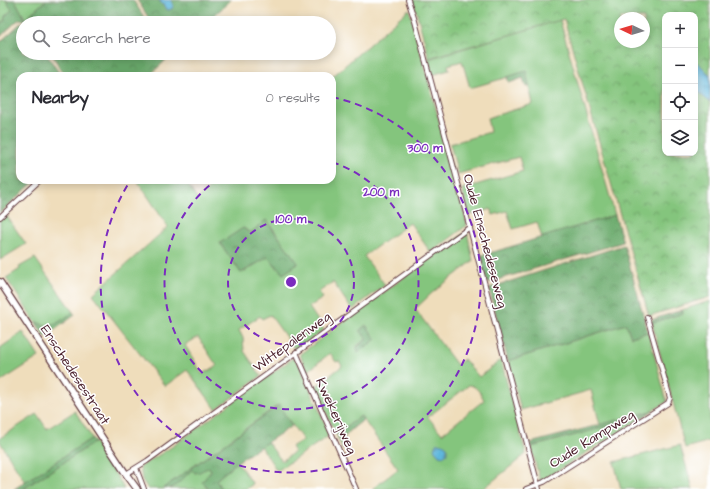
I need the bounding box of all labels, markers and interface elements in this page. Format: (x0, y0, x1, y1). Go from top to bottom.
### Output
north arrow (614, 12, 650, 48)
map controls (662, 12, 698, 156)
button: + (662, 12, 698, 48)
search box (16, 16, 336, 60)
icon: search (30, 27, 52, 49)
text: Search here (62, 28, 151, 49)
button: − (662, 48, 698, 84)
button: locate (662, 84, 698, 120)
text: Nearby (32, 86, 89, 110)
text: 0 results (265, 89, 320, 107)
button: layers (662, 120, 698, 156)
text: 300 m (406, 140, 443, 157)
street label: Oude Enschedeseweg (457, 172, 513, 310)
text: 200 m (362, 184, 400, 201)
text: 100 m (276, 211, 307, 228)
centre of rings (284, 275, 298, 289)
street label: Wittepalenweg (249, 307, 335, 377)
street label: Enschedesestraat (35, 321, 115, 429)
street label: Kwekerijweg (310, 374, 362, 458)
street label: Oude Kampweg (545, 405, 639, 473)

